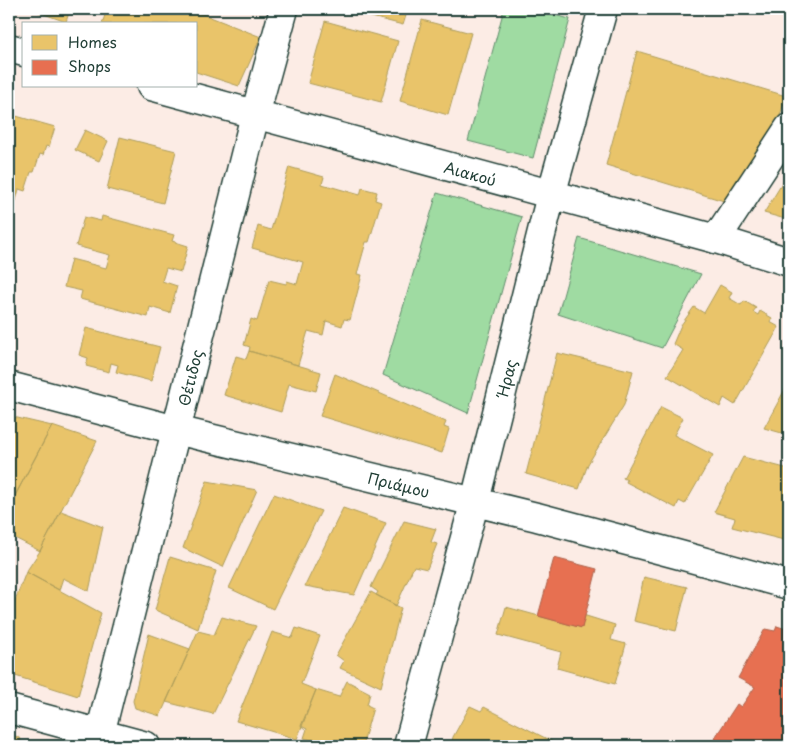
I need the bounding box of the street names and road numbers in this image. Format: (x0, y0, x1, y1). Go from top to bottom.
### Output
street label: Αιακού (442, 154, 499, 191)
street label: Θέτιδος (171, 346, 208, 408)
street label: Ήρας (489, 356, 521, 401)
street label: Πριάμου (366, 465, 432, 502)

